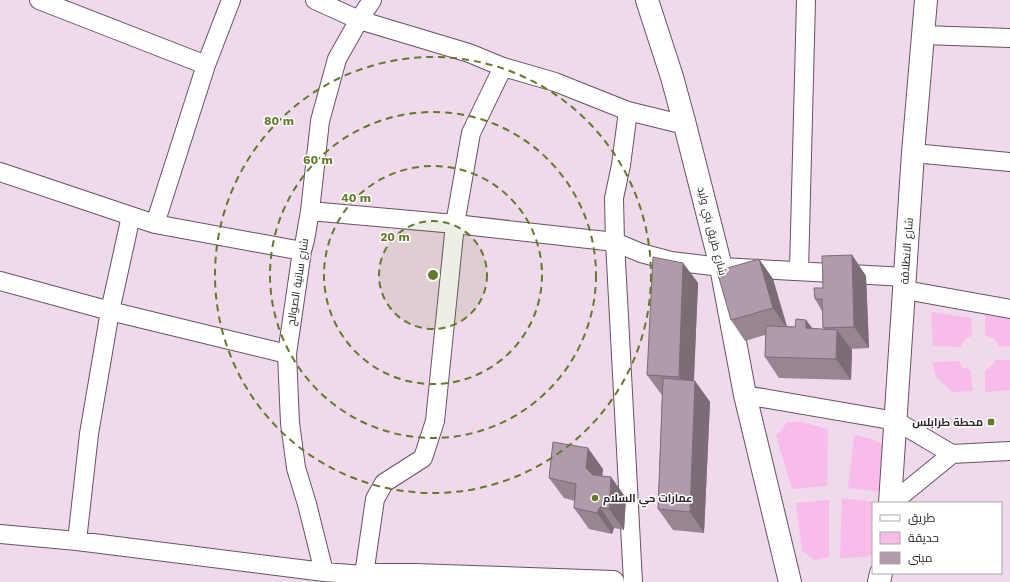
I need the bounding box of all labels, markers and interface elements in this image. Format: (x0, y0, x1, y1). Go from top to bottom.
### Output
text: 80 m (264, 114, 294, 128)
text: 60 m (303, 153, 333, 167)
street label: شارع طريق بني وليد (693, 185, 729, 277)
text: 40 m (341, 191, 371, 205)
street label: شارع الانطلاقة (898, 217, 917, 285)
text: 20 m (380, 230, 410, 244)
street label: شارع سانية الصوالح (285, 237, 312, 327)
centre of rings (426, 268, 440, 282)
place label: محطة طرابلس (912, 416, 983, 429)
marker: محطة طرابلس (986, 417, 996, 427)
place label: عمارات حي السلام (603, 492, 692, 508)
marker: عمارات حي السلام (590, 493, 600, 503)
legend (872, 502, 1002, 574)
text: طريق (908, 511, 936, 525)
text: حديقة (908, 531, 939, 545)
text: مبنى (908, 551, 933, 565)

